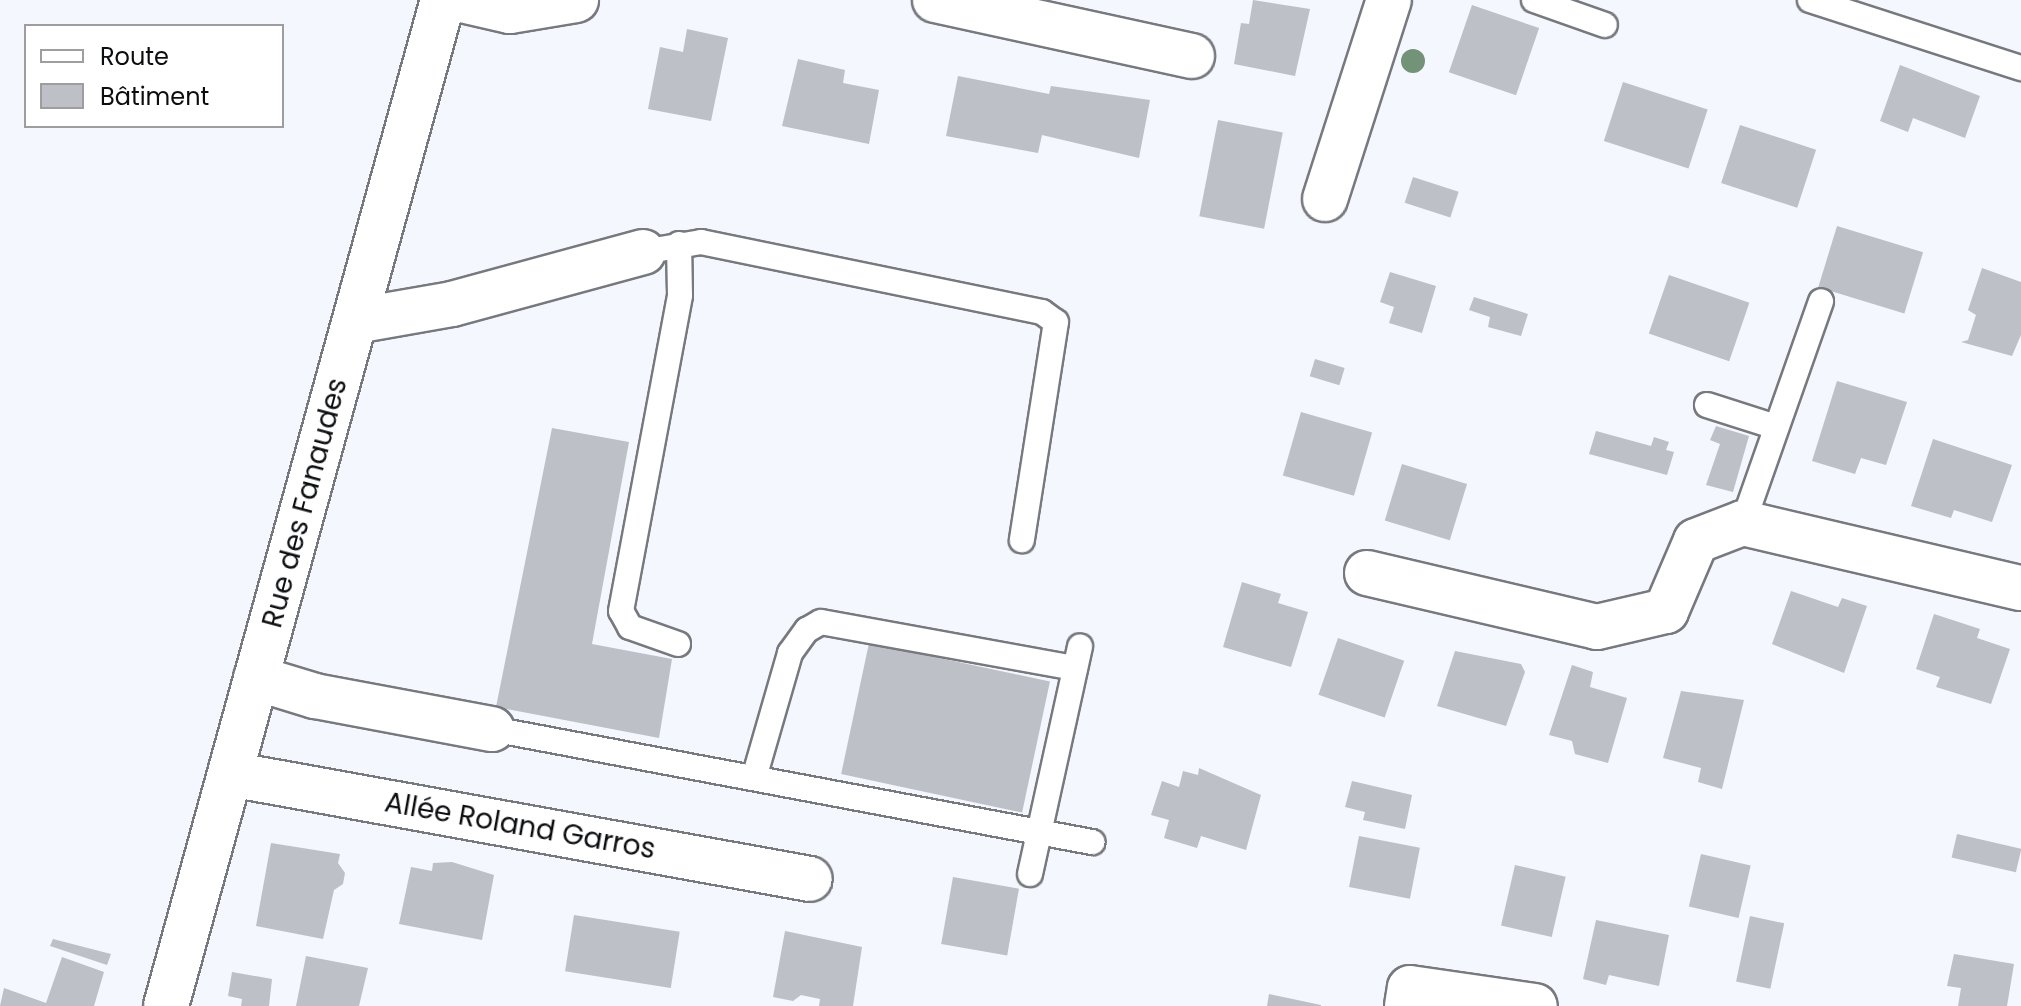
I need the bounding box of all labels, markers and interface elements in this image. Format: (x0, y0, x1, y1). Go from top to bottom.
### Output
legend (24, 24, 284, 128)
text: Route (100, 40, 169, 73)
text: Bâtiment (100, 80, 209, 113)
street label: Rue des Fanaudes (256, 375, 354, 631)
street label: Allée Roland Garros (382, 786, 658, 866)

